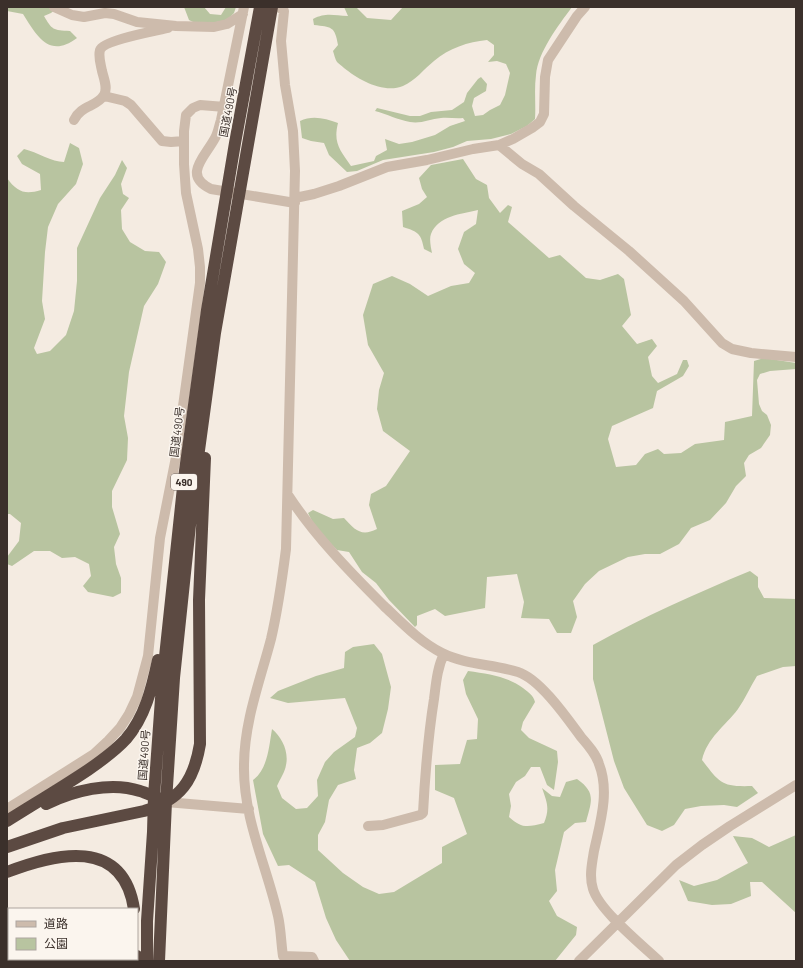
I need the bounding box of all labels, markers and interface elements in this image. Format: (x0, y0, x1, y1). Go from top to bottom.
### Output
street label: 国道490号 (216, 86, 239, 138)
street label: 国道490号 (167, 406, 186, 458)
road number: 490 (171, 474, 197, 490)
street label: 国道490号 (135, 729, 152, 781)
legend (8, 908, 138, 960)
text: 道路 (44, 916, 68, 930)
text: 公園 (44, 936, 68, 950)

